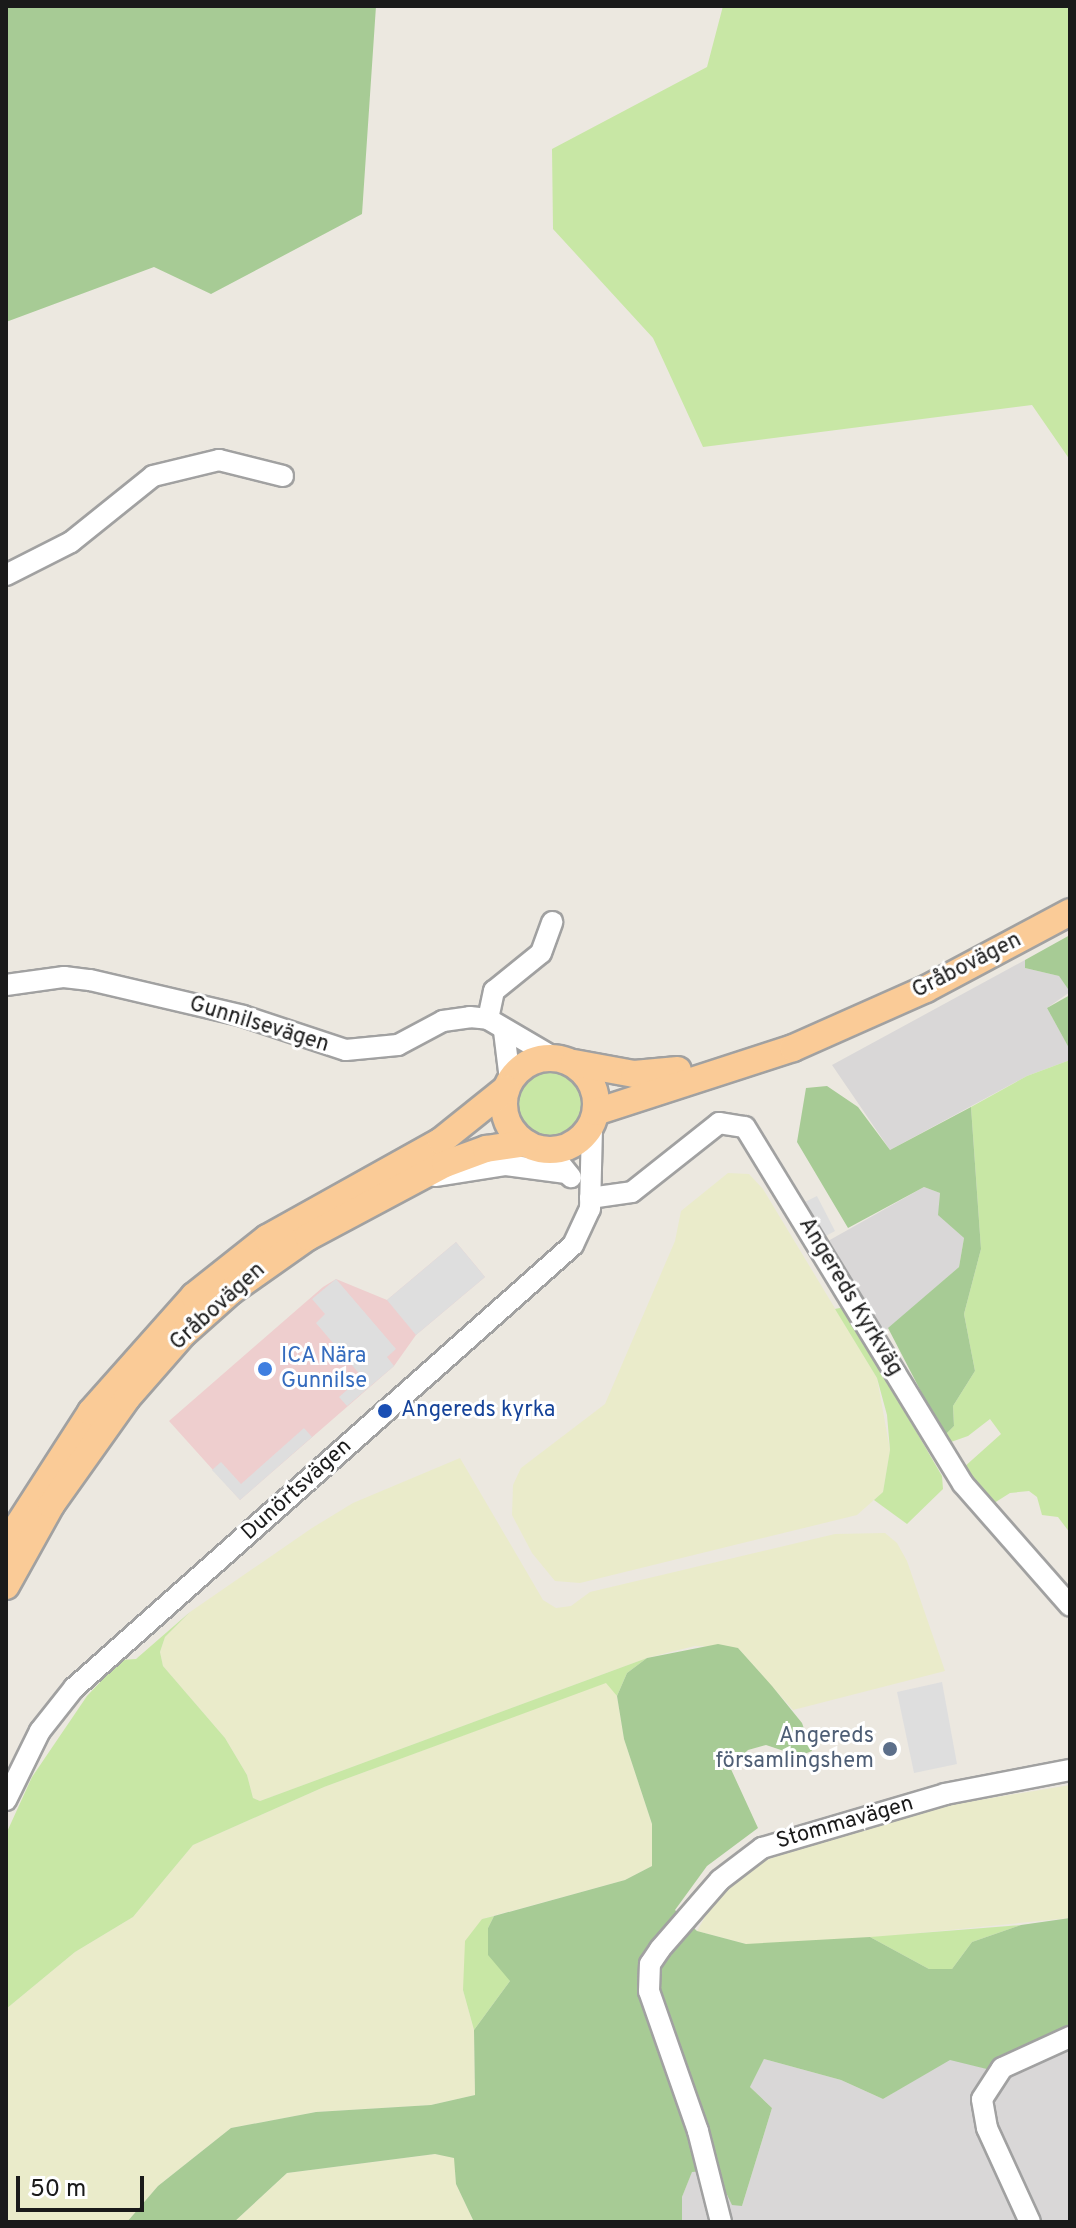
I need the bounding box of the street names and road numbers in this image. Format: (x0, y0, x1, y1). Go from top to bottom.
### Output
street label: Gråbovägen (908, 927, 1026, 1005)
street label: Gunnilsevägen (186, 991, 332, 1059)
street label: Angereds Kyrkväg (792, 1213, 908, 1381)
street label: Gråbovägen (165, 1257, 271, 1357)
street label: Dunörtsvägen (237, 1434, 357, 1546)
street label: Stommavägen (773, 1791, 917, 1855)

